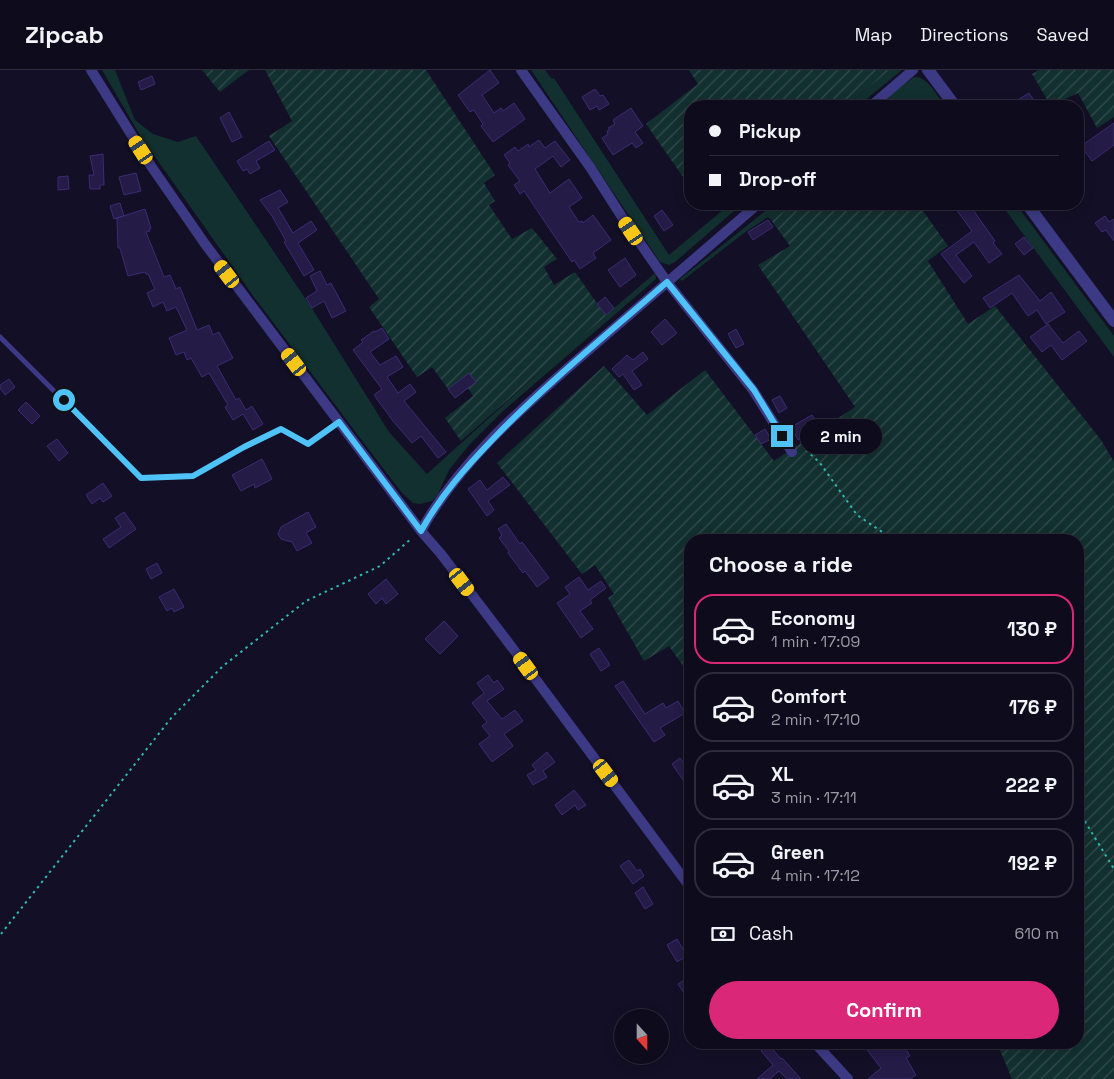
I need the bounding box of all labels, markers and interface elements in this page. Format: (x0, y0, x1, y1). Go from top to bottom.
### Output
text: Zipcab (25, 19, 104, 50)
text: Map (855, 23, 892, 46)
text: Directions (920, 23, 1009, 46)
text: Saved (1037, 23, 1089, 46)
text: Pickup (739, 119, 801, 144)
car (126, 133, 155, 167)
text: Drop-off (739, 167, 817, 192)
car (616, 214, 645, 248)
car (211, 258, 242, 290)
car (278, 346, 309, 378)
route start (53, 389, 75, 411)
callout: 2 min (800, 418, 882, 454)
route end (771, 425, 793, 447)
text: 2 min (820, 426, 862, 447)
text: Choose a ride (709, 550, 853, 578)
car (446, 566, 477, 598)
text: Economy (771, 606, 855, 631)
icon: car (711, 607, 756, 652)
text: 130 ₽ (1007, 617, 1057, 642)
text: 1 min · 17:09 (771, 631, 860, 652)
car (511, 649, 540, 683)
text: Comfort (771, 684, 847, 709)
icon: car (711, 685, 756, 730)
text: 176 ₽ (1009, 695, 1057, 720)
text: 2 min · 17:10 (771, 709, 860, 730)
car (590, 757, 621, 789)
text: XL (771, 762, 794, 787)
icon: car (711, 763, 756, 808)
text: 222 ₽ (1006, 773, 1057, 798)
text: 3 min · 17:11 (771, 787, 857, 808)
text: Green (771, 840, 824, 865)
icon: car (711, 841, 756, 886)
text: 192 ₽ (1008, 851, 1057, 876)
text: 4 min · 17:12 (771, 865, 860, 886)
icon: cash (709, 920, 737, 948)
text: Cash (749, 921, 794, 946)
text: 610 m (1014, 923, 1059, 944)
button: Confirm (709, 981, 1059, 1039)
north arrow (614, 1009, 669, 1064)
map controls (614, 1009, 669, 1064)

